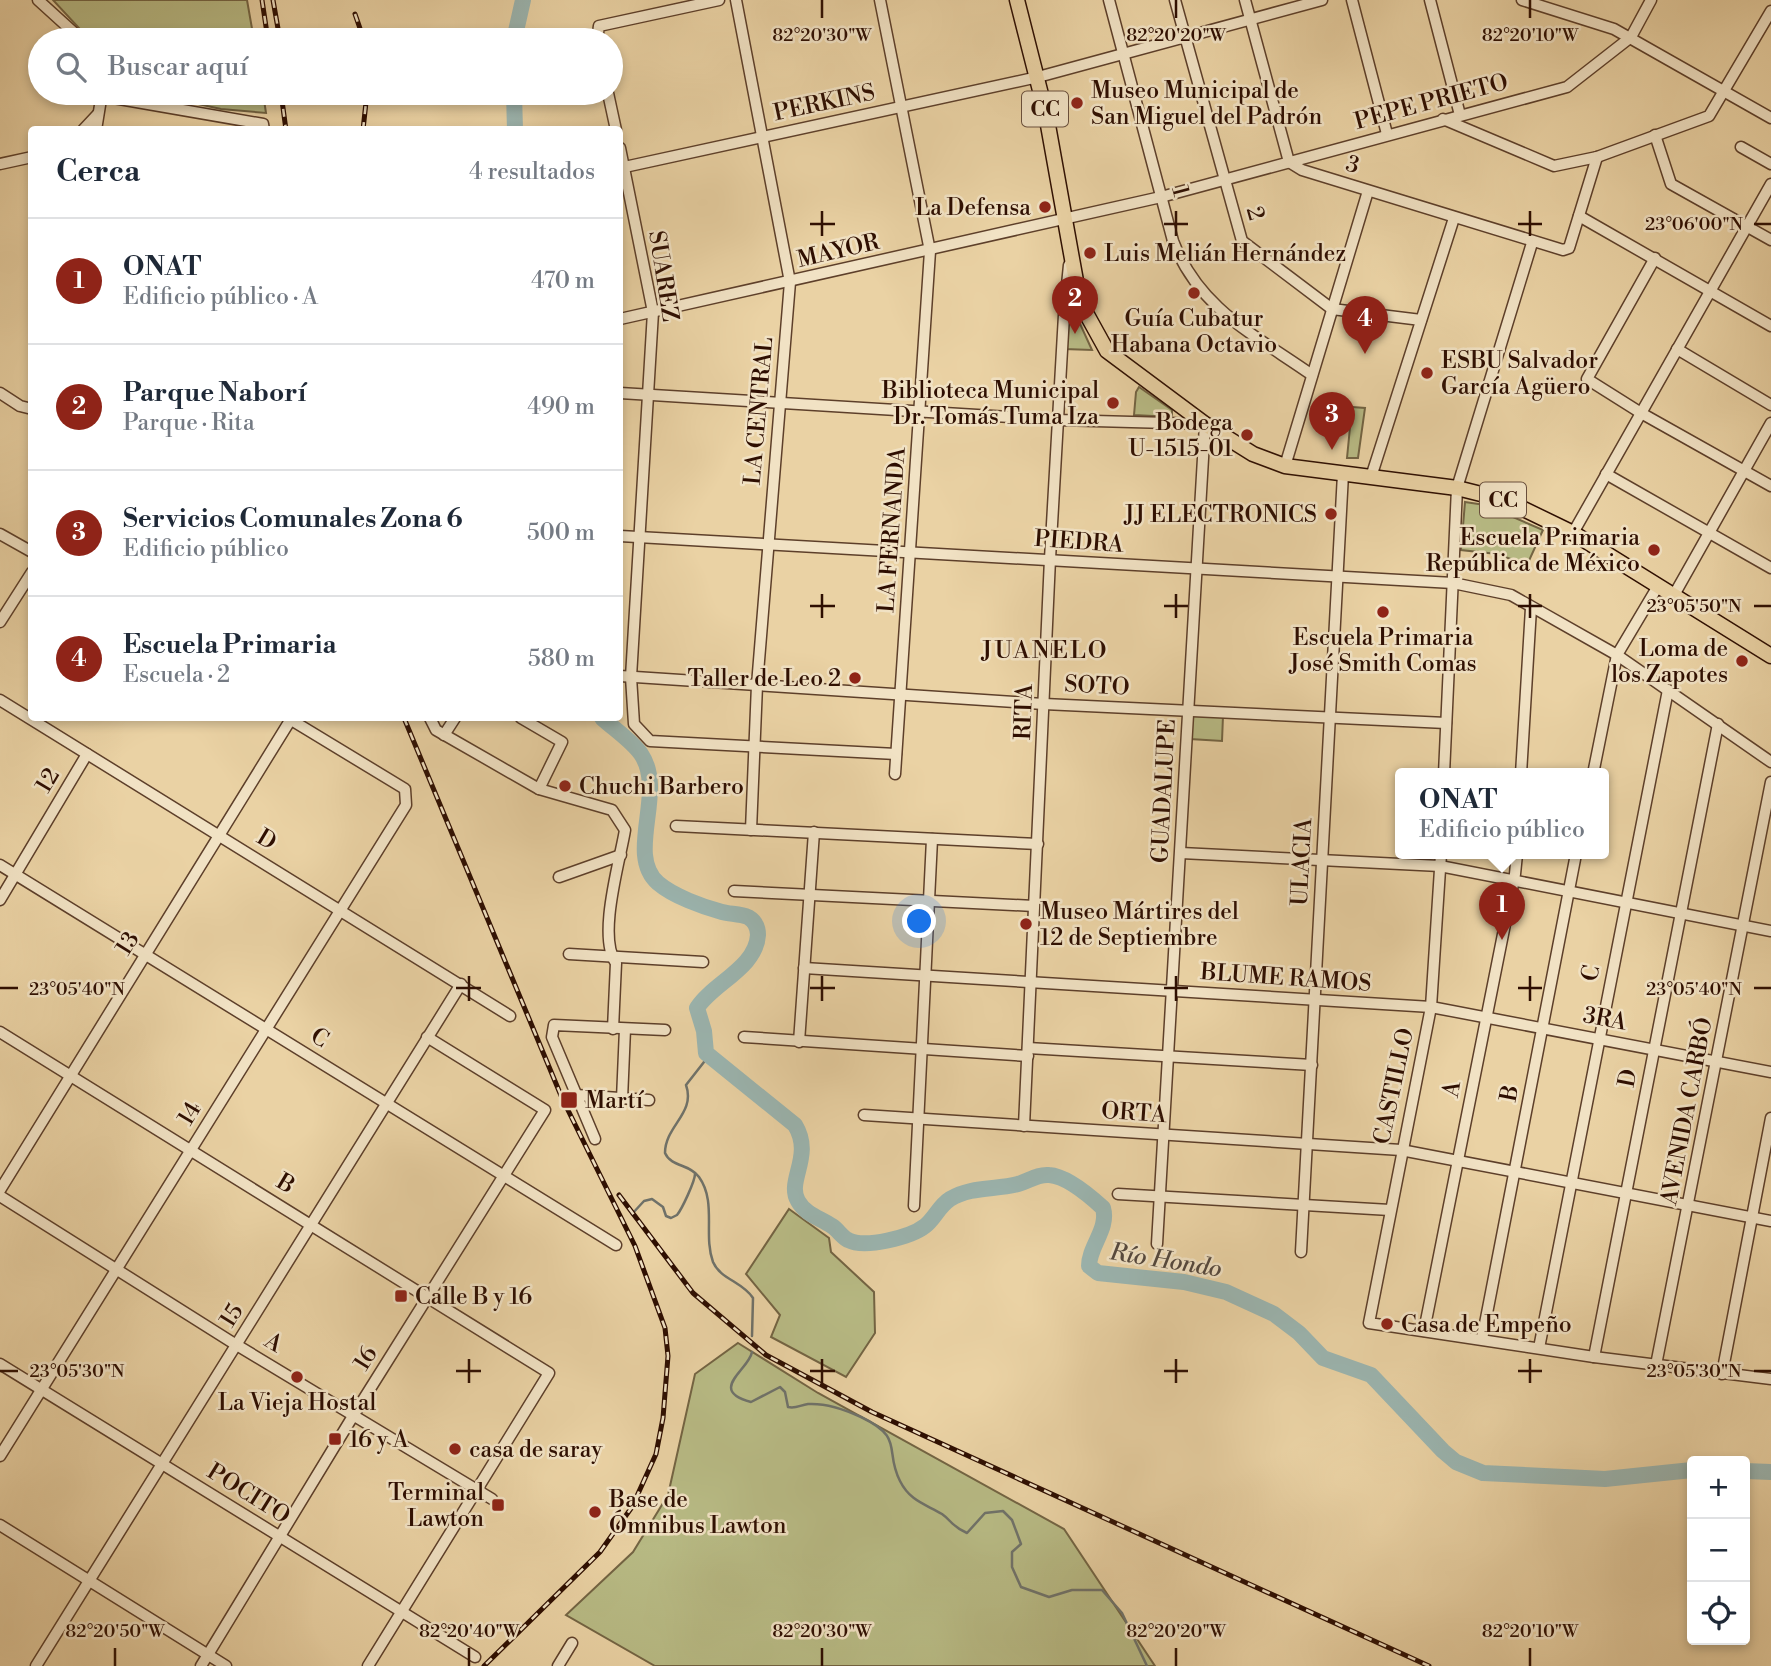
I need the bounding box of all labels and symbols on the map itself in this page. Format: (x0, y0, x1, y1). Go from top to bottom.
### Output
text: 82°20'30"W (772, 24, 872, 47)
text: 82°20'20"W (1126, 24, 1227, 47)
text: 82°20'10"W (1482, 24, 1579, 47)
street label: PEPE PRIETO (1351, 68, 1511, 136)
place label: Museo Municipal de San Miguel del Padrón (1091, 77, 1322, 131)
street label: PERKINS (771, 79, 878, 127)
road number: CC (1022, 92, 1068, 126)
marker: Museo Municipal de San Miguel del Padrón (1069, 95, 1085, 111)
street label: 3 (1343, 150, 1363, 180)
street label: 1 (1165, 183, 1195, 200)
place label: La Defensa (915, 194, 1031, 222)
marker: La Defensa (1037, 199, 1053, 215)
street label: 2 (1240, 203, 1270, 223)
text: 23°06'00"N (1645, 213, 1744, 236)
street label: MAYOR (795, 228, 883, 274)
street label: SUAREZ (642, 229, 684, 324)
place label: Luis Melián Hernández (1104, 240, 1346, 268)
marker: Luis Melián Hernández (1082, 245, 1098, 261)
pin: 2 (1052, 276, 1098, 334)
marker: Guía Cubatur Habana Octavio (1186, 285, 1202, 301)
pin: 4 (1342, 296, 1388, 354)
place label: Guía Cubatur Habana Octavio (1111, 305, 1277, 359)
street label: LA CENTRAL (739, 336, 779, 486)
place label: ESBU Salvador García Agüero (1441, 347, 1598, 401)
marker: ESBU Salvador García Agüero (1419, 365, 1435, 381)
place label: Biblioteca Municipal Dr. Tomás Tuma Iza (881, 377, 1099, 431)
pin: 3 (1309, 392, 1355, 450)
marker: Biblioteca Municipal Dr. Tomás Tuma Iza (1105, 395, 1121, 411)
place label: Bodega U-1515-01 (1128, 409, 1233, 463)
marker: Bodega U-1515-01 (1239, 427, 1255, 443)
street label: LA FERNANDA (872, 445, 912, 614)
road number: CC (1480, 482, 1526, 518)
place label: JJ ELECTRONICS (1123, 501, 1317, 529)
marker: JJ ELECTRONICS (1323, 506, 1339, 522)
place label: Escuela Primaria República de México (1426, 524, 1640, 578)
street label: PIEDRA (1033, 525, 1126, 559)
marker: Escuela Primaria República de México (1646, 542, 1662, 558)
text: 23°05'50"N (1647, 595, 1742, 618)
marker: Escuela Primaria José Smith Comas (1375, 604, 1391, 620)
place label: Escuela Primaria José Smith Comas (1288, 624, 1477, 678)
place label: Loma de los Zapotes (1611, 635, 1728, 689)
district label: JUANELO (980, 636, 1109, 666)
marker: Loma de los Zapotes (1734, 653, 1750, 669)
place label: Taller de Leo 2 (688, 665, 841, 693)
marker: Taller de Leo 2 (847, 670, 863, 686)
street label: SOTO (1064, 670, 1130, 702)
street label: RITA (1009, 682, 1039, 741)
street label: GUADALUPE (1146, 718, 1182, 864)
street label: 12 (30, 763, 66, 798)
place label: Chuchi Barbero (579, 773, 744, 801)
marker: Chuchi Barbero (557, 778, 573, 794)
street label: ULACIA (1286, 816, 1318, 907)
street label: D (252, 823, 281, 856)
pin: 1 (1479, 882, 1525, 940)
place label: Museo Mártires del 12 de Septiembre (1040, 898, 1239, 952)
your location (902, 904, 936, 938)
marker: Museo Mártires del 12 de Septiembre (1018, 916, 1034, 932)
street label: 13 (110, 927, 146, 961)
street label: BLUME RAMOS (1198, 958, 1372, 998)
street label: C (1576, 963, 1606, 984)
text: 23°05'40"N (29, 978, 125, 1001)
text: 23°05'40"N (1646, 978, 1742, 1001)
street label: 3RA (1581, 1001, 1630, 1037)
street label: AVENIDA CARBÓ (1652, 1014, 1719, 1208)
street label: C (305, 1022, 334, 1054)
street label: CASTILLO (1368, 1025, 1420, 1147)
street label: D (1613, 1067, 1643, 1090)
street label: A (1437, 1078, 1467, 1100)
street label: B (1495, 1083, 1525, 1105)
place label: Martí (585, 1087, 645, 1115)
marker: Martí (559, 1090, 579, 1110)
street label: 14 (172, 1097, 208, 1130)
street label: ORTA (1100, 1097, 1169, 1129)
street label: B (270, 1167, 300, 1200)
water label: Río Hondo (1107, 1237, 1224, 1285)
place label: Calle B y 16 (415, 1283, 532, 1311)
marker: Calle B y 16 (393, 1288, 409, 1304)
street label: 15 (214, 1299, 250, 1333)
place label: Casa de Empeño (1401, 1311, 1572, 1339)
marker: Casa de Empeño (1379, 1316, 1395, 1332)
street label: A (259, 1326, 289, 1360)
street label: 16 (348, 1341, 384, 1376)
text: 23°05'30"N (30, 1360, 125, 1383)
text: 23°05'30"N (1647, 1360, 1742, 1383)
marker: La Vieja Hostal (289, 1369, 305, 1385)
place label: La Vieja Hostal (218, 1389, 376, 1417)
place label: 16 y A (349, 1426, 410, 1454)
marker: 16 y A (327, 1431, 343, 1447)
place label: casa de saray (469, 1436, 603, 1464)
marker: casa de saray (447, 1441, 463, 1457)
street label: POCITO (202, 1457, 295, 1530)
place label: Terminal Lawton (388, 1479, 484, 1533)
place label: Base de Ómnibus Lawton (608, 1486, 787, 1540)
marker: Terminal Lawton (490, 1497, 506, 1513)
marker: Base de Ómnibus Lawton (587, 1504, 603, 1520)
text: 82°20'50"W (65, 1620, 165, 1643)
text: 82°20'40"W (419, 1620, 520, 1643)
text: 82°20'30"W (772, 1620, 872, 1643)
text: 82°20'20"W (1126, 1620, 1227, 1643)
text: 82°20'10"W (1482, 1620, 1579, 1643)

